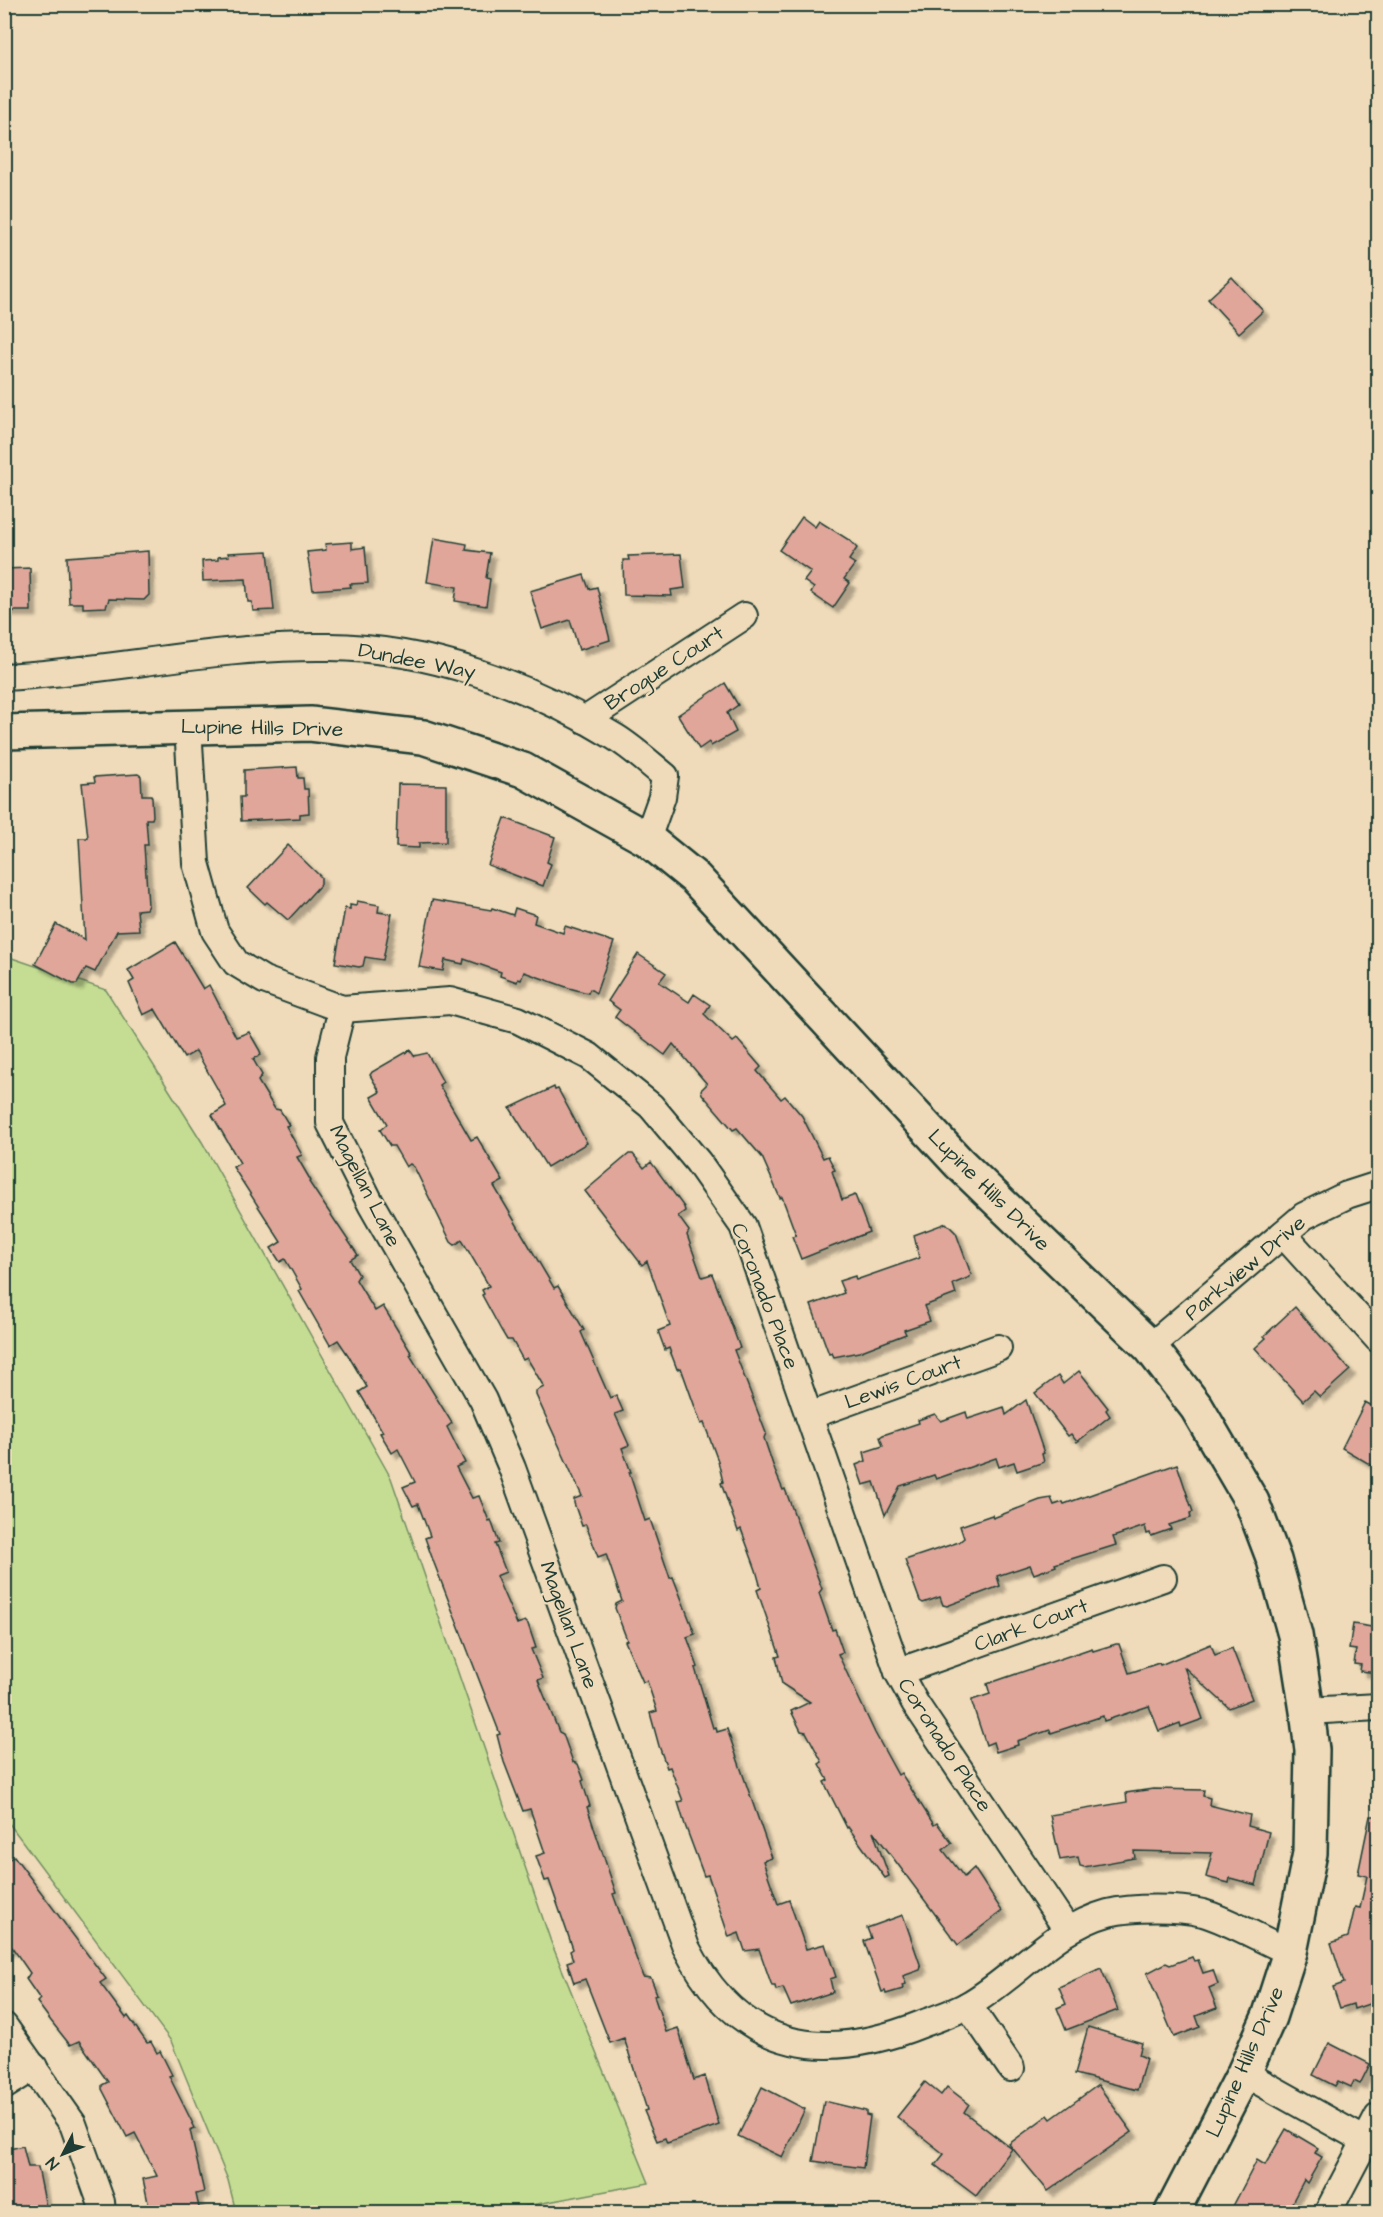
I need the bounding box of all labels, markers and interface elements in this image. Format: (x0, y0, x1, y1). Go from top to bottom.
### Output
street label: Brogue Court (599, 618, 731, 719)
street label: Dundee Way (356, 635, 478, 689)
street label: Lupine Hills Drive (181, 712, 343, 745)
street label: Magellan Lane (320, 1120, 408, 1253)
street label: Lupine Hills Drive (921, 1122, 1057, 1258)
street label: Parkview Drive (1178, 1209, 1312, 1327)
street label: Coronado Place (724, 1219, 806, 1373)
street label: Lewis Court (841, 1347, 966, 1417)
street label: Magellan Lane (531, 1557, 605, 1693)
street label: Clark Court (970, 1591, 1092, 1659)
street label: Coronado Place (891, 1672, 999, 1818)
street label: Lupine Hills Drive (1199, 1982, 1292, 2142)
north arrow (33, 2124, 93, 2184)
text: N (41, 2152, 64, 2174)

